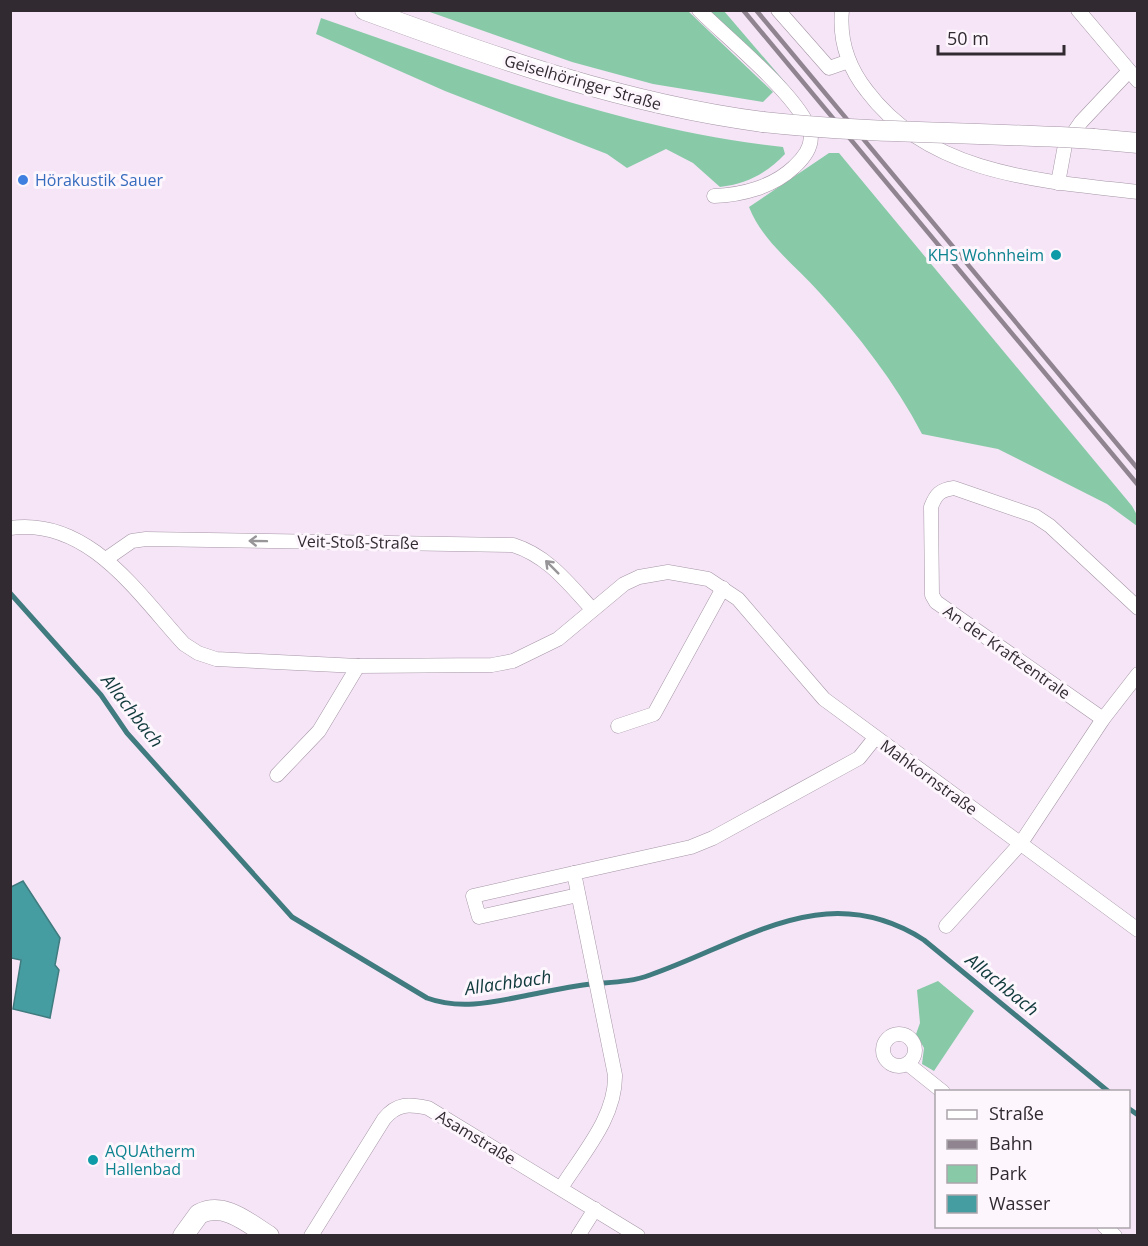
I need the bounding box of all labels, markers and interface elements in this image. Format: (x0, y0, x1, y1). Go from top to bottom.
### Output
scale bar (938, 18, 1064, 56)
text: 50 m (947, 26, 989, 50)
street label: Geiselhöringer Straße (502, 49, 664, 115)
place label: Hörakustik Sauer (35, 169, 163, 191)
marker: Hörakustik Sauer (16, 173, 30, 187)
place label: KHS Wohnheim (928, 244, 1044, 266)
marker: KHS Wohnheim (1049, 248, 1063, 262)
street label: Veit-Stoß-Straße (297, 530, 419, 554)
one-way arrow (249, 535, 269, 546)
one-way arrow (544, 559, 559, 574)
street label: An der Kraftzentrale (939, 600, 1075, 704)
water label: Allachbach (95, 667, 169, 752)
street label: Mahkornstraße (876, 734, 982, 820)
water label: Allachbach (960, 946, 1044, 1021)
water label: Allachbach (461, 964, 553, 1000)
legend (935, 1090, 1130, 1228)
text: Straße (989, 1101, 1044, 1125)
street label: Asamstraße (432, 1105, 520, 1169)
text: Bahn (989, 1131, 1033, 1155)
place label: AQUAtherm Hallenbad (105, 1140, 195, 1180)
marker: AQUAtherm Hallenbad (86, 1153, 100, 1167)
text: Park (989, 1161, 1027, 1185)
text: Wasser (989, 1191, 1051, 1215)

